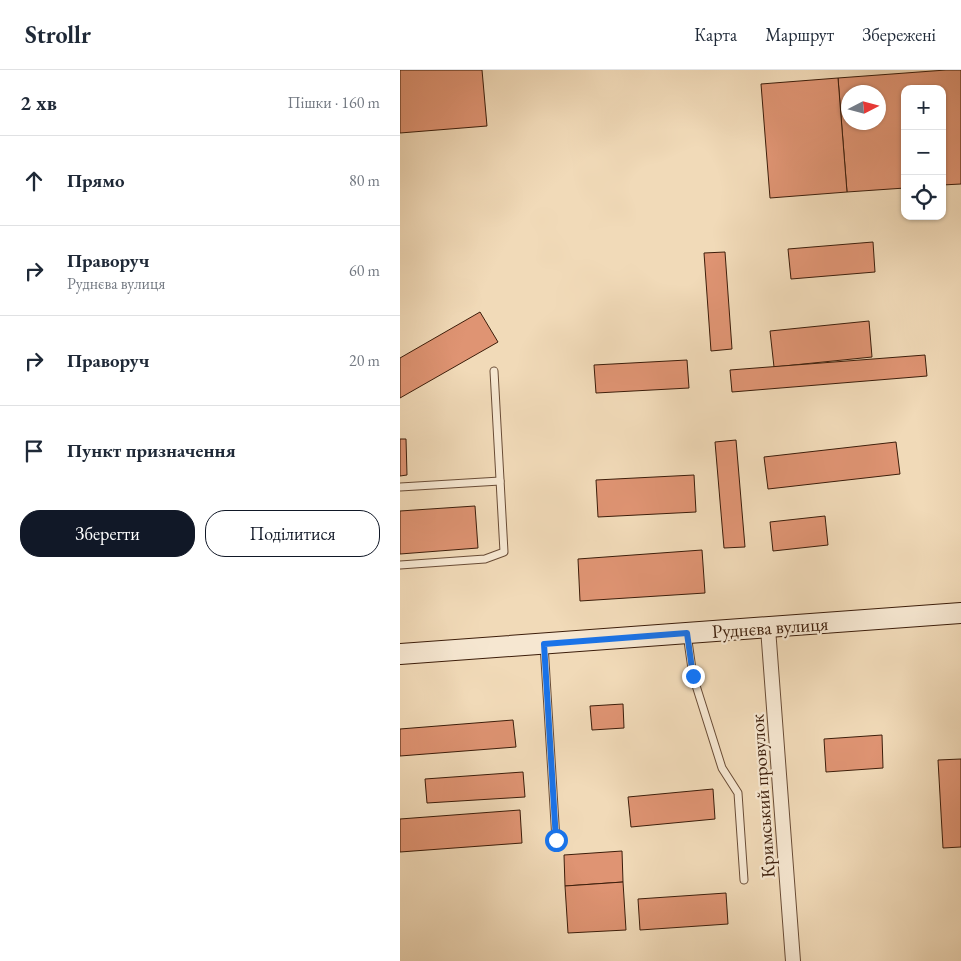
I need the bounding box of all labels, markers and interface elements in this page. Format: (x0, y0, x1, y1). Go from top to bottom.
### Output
text: Strollr (25, 19, 91, 50)
text: Карта (694, 23, 737, 46)
text: Маршрут (765, 23, 834, 46)
text: Збережені (862, 23, 936, 46)
north arrow (841, 85, 886, 130)
map controls (901, 85, 946, 220)
button: + (901, 85, 946, 130)
text: 2 хв (20, 89, 57, 116)
text: Пішки · 160 m (287, 92, 380, 113)
button: − (901, 130, 946, 175)
icon: ahead (20, 167, 48, 195)
text: Прямо (67, 168, 125, 193)
text: 80 m (349, 170, 380, 191)
button: locate (901, 175, 946, 220)
text: Праворуч (67, 248, 149, 273)
icon: right (20, 257, 48, 285)
text: 60 m (349, 260, 380, 281)
text: Руднєва вулиця (67, 273, 165, 294)
icon: right (20, 347, 48, 375)
text: Праворуч (67, 348, 149, 373)
text: 20 m (349, 350, 380, 371)
icon: arrive (20, 437, 48, 465)
text: Пункт призначення (67, 438, 236, 463)
button: Зберегти (20, 510, 195, 557)
button: Поділитися (205, 510, 380, 557)
street label: Руднєва вулиця (711, 611, 830, 644)
route end (682, 665, 705, 688)
street label: Кримський провулок (744, 713, 781, 879)
route start (545, 829, 568, 852)

